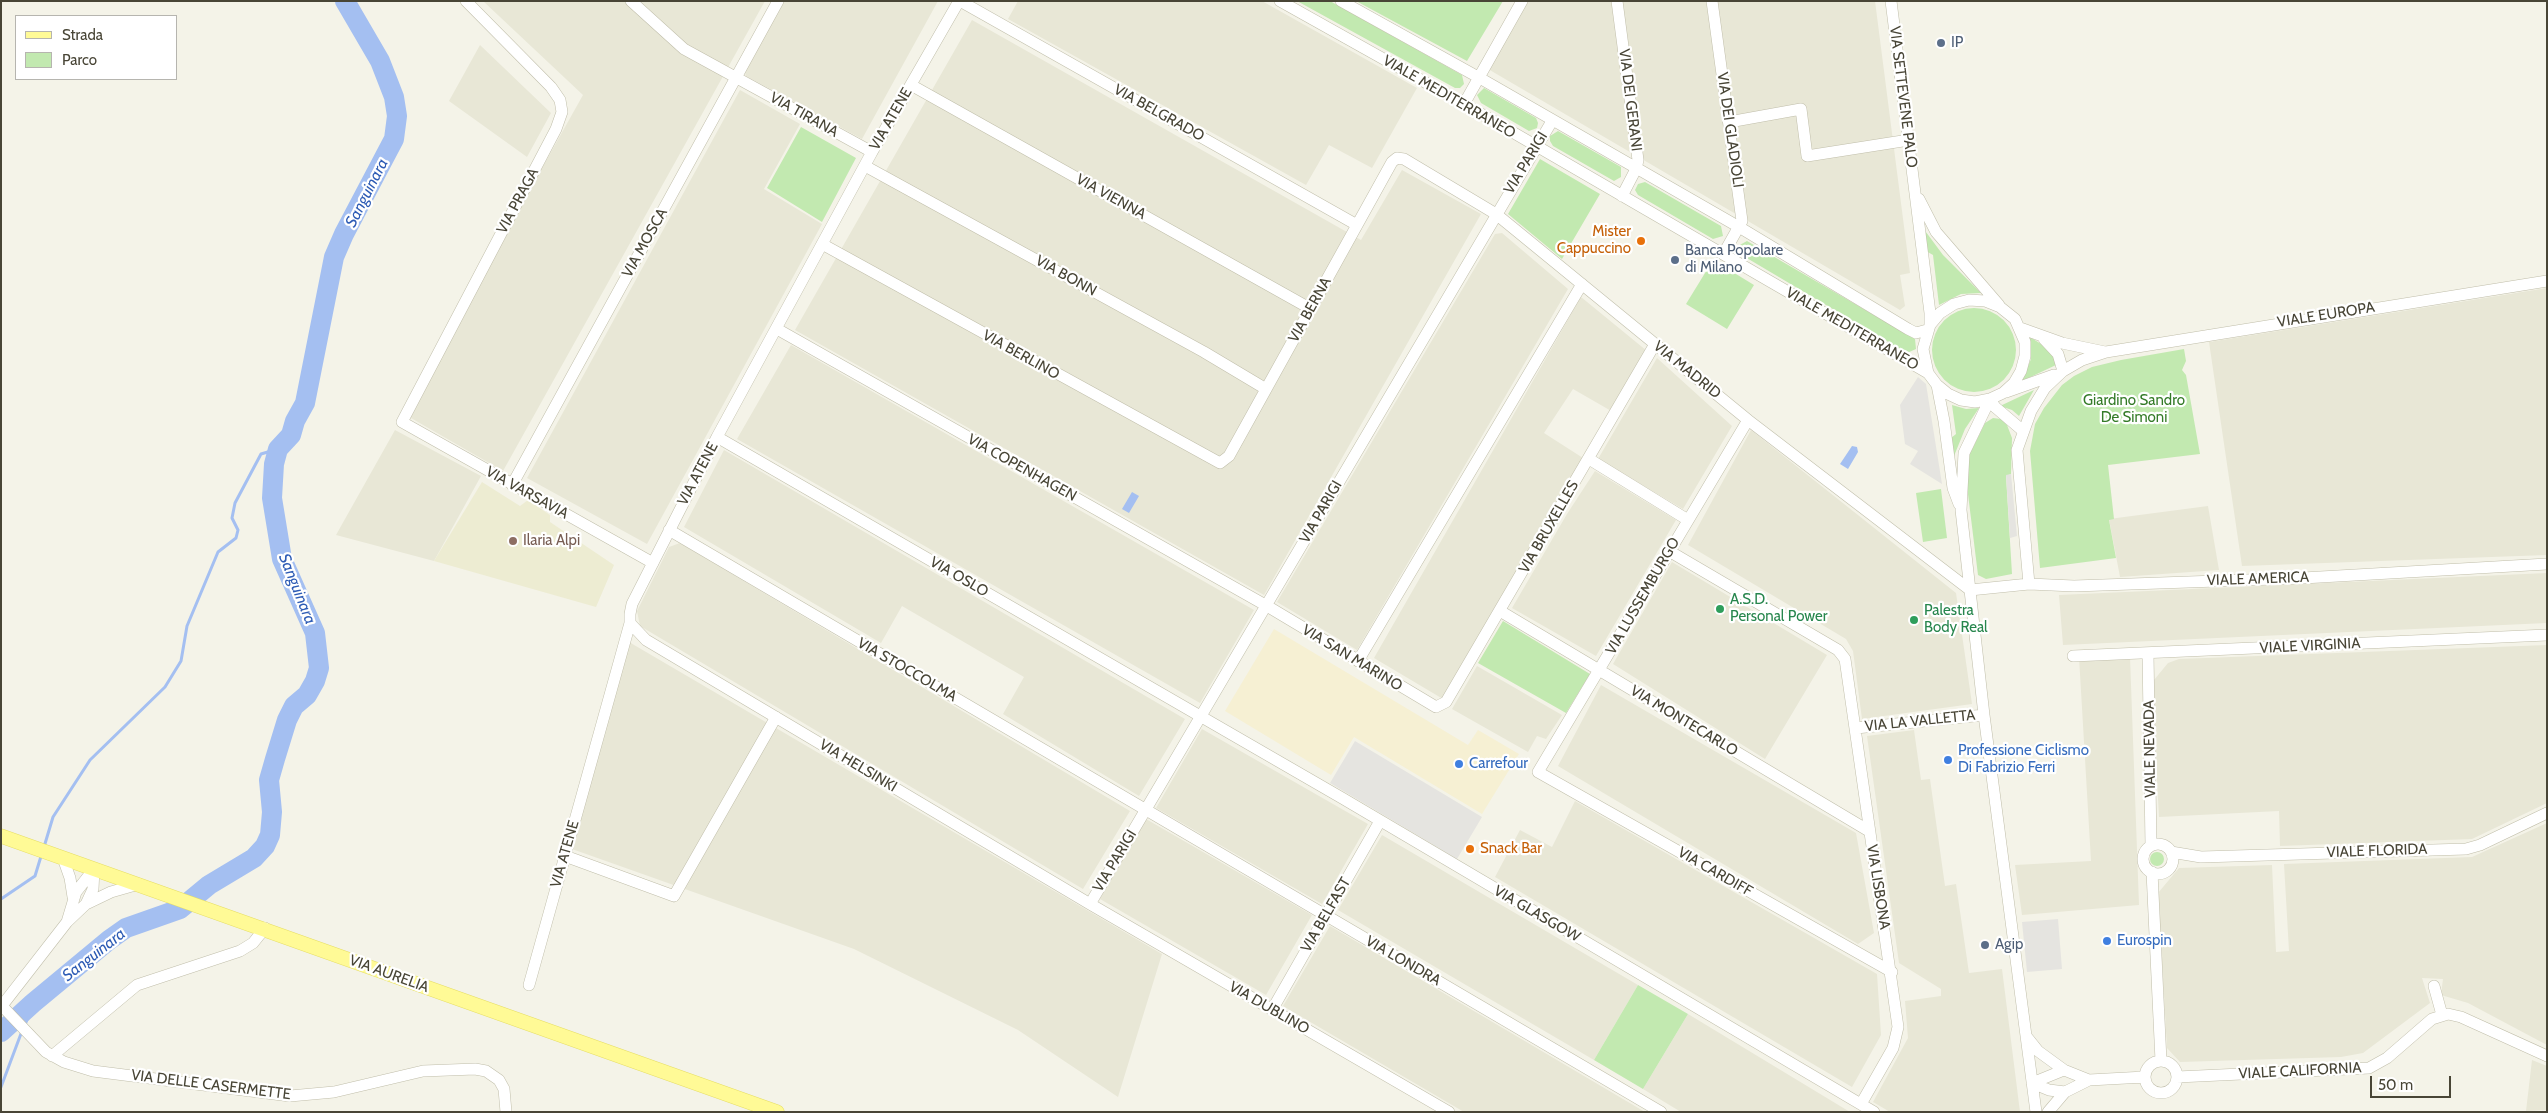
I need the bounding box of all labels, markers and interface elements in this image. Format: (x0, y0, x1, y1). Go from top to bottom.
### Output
legend (15, 15, 178, 80)
street label: VIA SETTEVENE PALO (1885, 25, 1921, 169)
text: Strada (62, 26, 103, 44)
place label: IP (1951, 34, 1963, 52)
marker: IP (1935, 37, 1947, 49)
street label: VIA DEI GERANI (1615, 48, 1645, 152)
text: Parco (62, 51, 97, 69)
street label: VIALE MEDITERRANEO (1379, 52, 1519, 142)
street label: VIA DEI GLADIOLI (1713, 71, 1747, 189)
street label: VIA BELGRADO (1111, 81, 1207, 145)
street label: VIA ATENE (866, 85, 916, 153)
street label: VIA TIRANA (767, 89, 841, 141)
street label: VIA PARIGI (1500, 129, 1552, 197)
water label: Sanguinara (342, 155, 392, 231)
street label: VIA PRAGA (493, 165, 543, 237)
street label: VIA VIENNA (1073, 170, 1149, 224)
street label: VIA MOSCA (619, 205, 671, 281)
place label: Mister Cappuccino (1557, 223, 1631, 258)
marker: Mister Cappuccino (1635, 235, 1647, 247)
place label: Banca Popolare di Milano (1685, 242, 1783, 277)
street label: VIA BONN (1032, 252, 1100, 300)
marker: Banca Popolare di Milano (1669, 254, 1681, 266)
street label: VIA BERNA (1285, 274, 1335, 346)
street label: VIALE MEDITERRANEO (1782, 284, 1922, 374)
street label: VIALE EUROPA (2276, 298, 2376, 332)
street label: VIA BERLINO (979, 326, 1063, 384)
street label: VIA MADRID (1650, 337, 1724, 403)
park label: Giardino Sandro De Simoni (2083, 392, 2185, 427)
street label: VIA COPENHAGEN (964, 430, 1080, 506)
street label: VIA ATENE (674, 439, 722, 509)
street label: VIA VARSAVIA (483, 463, 571, 523)
street label: VIA PARIGI (1296, 477, 1346, 547)
street label: VIA BRUXELLES (1515, 478, 1583, 576)
place label: Ilaria Alpi (523, 532, 580, 550)
street label: VIA LUSSEMBURGO (1602, 534, 1684, 658)
marker: Ilaria Alpi (507, 535, 519, 547)
water label: Sanguinara (274, 551, 320, 627)
street label: VIA OSLO (927, 553, 991, 601)
street label: VIALE AMERICA (2207, 568, 2309, 590)
place label: A.S.D. Personal Power (1730, 591, 1828, 626)
place label: Palestra Body Real (1924, 602, 1988, 637)
marker: A.S.D. Personal Power (1714, 603, 1726, 615)
marker: Palestra Body Real (1908, 614, 1920, 626)
street label: VIA SAN MARINO (1299, 621, 1405, 695)
street label: VIA STOCCOLMA (854, 634, 960, 706)
street label: VIALE VIRGINIA (2259, 634, 2361, 658)
street label: VIA MONTECARLO (1627, 682, 1741, 760)
street label: VIALE NEVADA (2140, 700, 2160, 798)
street label: VIA LA VALLETTA (1864, 706, 1976, 736)
street label: VIA HELSINKI (816, 736, 900, 796)
place label: Professione Ciclismo Di Fabrizio Ferri (1958, 742, 2089, 777)
marker: Professione Ciclismo Di Fabrizio Ferri (1942, 754, 1954, 766)
place label: Carrefour (1469, 755, 1528, 773)
marker: Carrefour (1453, 758, 1465, 770)
street label: VIA ATENE (547, 818, 583, 890)
street label: VIA PARIGI (1089, 827, 1141, 895)
place label: Snack Bar (1480, 840, 1542, 858)
street label: VIALE FLORIDA (2326, 840, 2428, 862)
marker: Snack Bar (1464, 843, 1476, 855)
street label: VIA CARDIFF (1674, 843, 1756, 901)
street label: VIA LISBONA (1862, 843, 1894, 931)
street label: VIA BELFAST (1297, 874, 1355, 956)
street label: VIA GLASGOW (1491, 882, 1583, 946)
water label: Sanguinara (59, 925, 129, 985)
street label: VIA LONDRA (1362, 932, 1444, 990)
place label: Eurospin (2117, 932, 2172, 950)
marker: Eurospin (2101, 935, 2113, 947)
place label: Agip (1995, 936, 2023, 954)
marker: Agip (1979, 939, 1991, 951)
street label: VIA AURELIA (347, 951, 431, 997)
street label: VIA DUBLINO (1226, 978, 1312, 1038)
street label: VIALE CALIFORNIA (2238, 1059, 2362, 1083)
street label: VIA DELLE CASERMETTE (130, 1066, 292, 1104)
scale bar (2373, 1066, 2454, 1098)
text: 50 m (2378, 1076, 2413, 1094)

